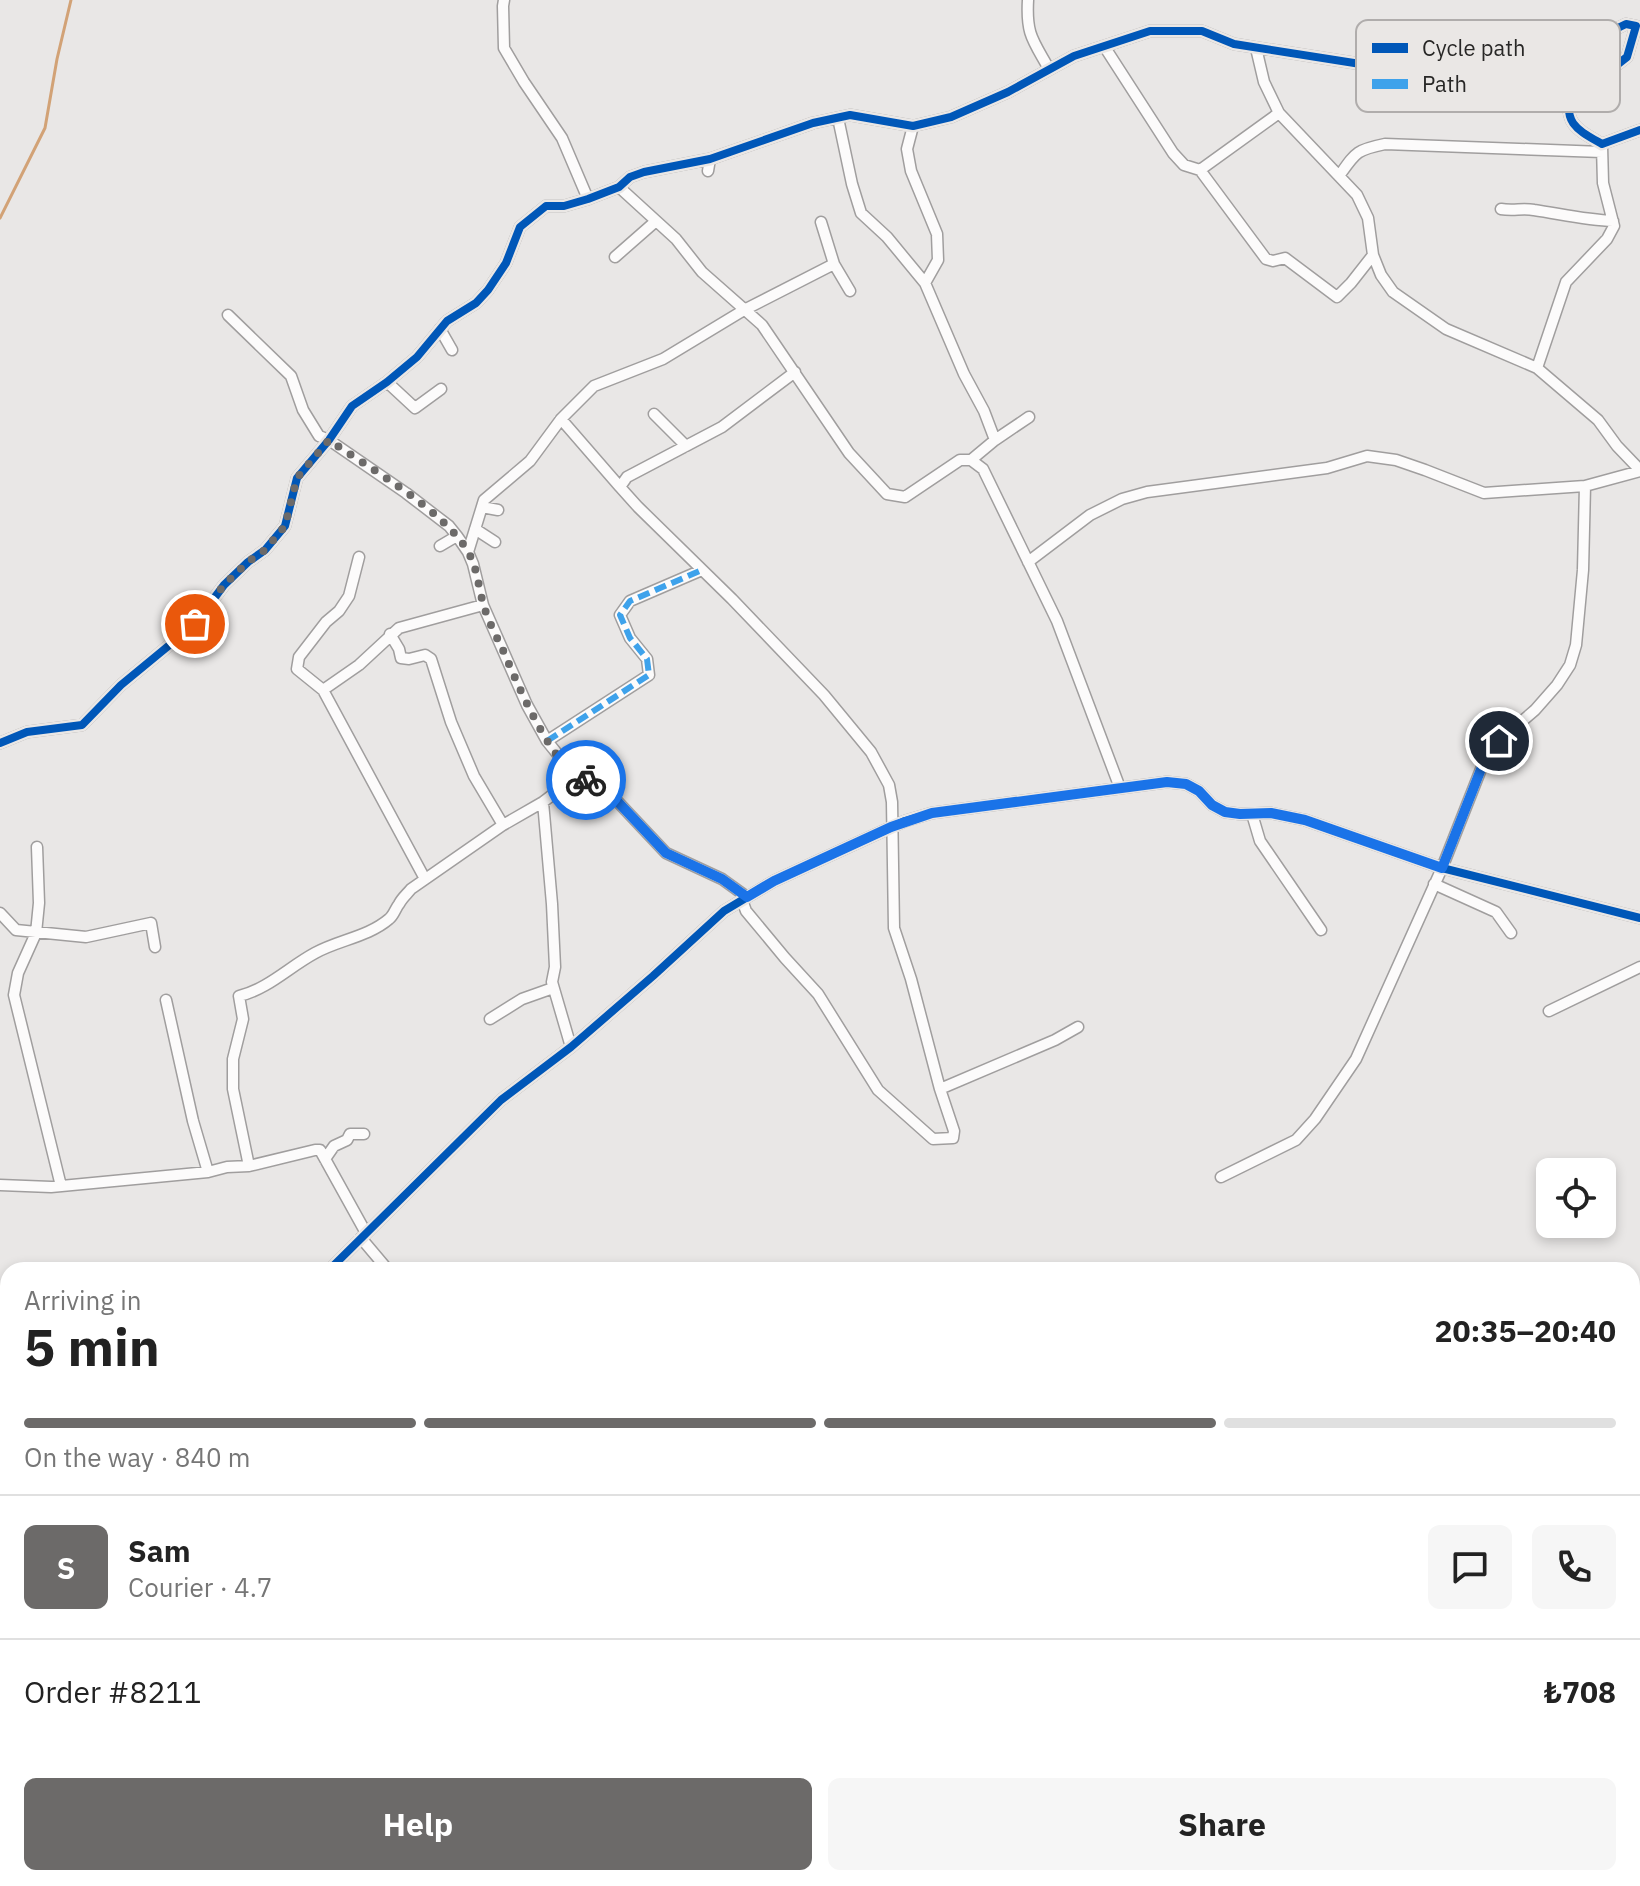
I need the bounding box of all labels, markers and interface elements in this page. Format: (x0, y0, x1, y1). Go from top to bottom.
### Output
legend (1356, 20, 1620, 112)
text: Cycle path (1422, 33, 1526, 62)
text: Path (1422, 69, 1467, 98)
pin (161, 590, 229, 658)
icon: bag (173, 602, 217, 646)
pin (1465, 707, 1533, 775)
icon: home (1477, 719, 1521, 763)
courier (546, 740, 626, 820)
icon: bike (564, 758, 608, 802)
map controls (1536, 1158, 1616, 1238)
button: locate (1536, 1158, 1616, 1238)
text: Arriving in (24, 1283, 141, 1317)
text: 20:35–20:40 (1435, 1311, 1616, 1350)
text: 5 min (24, 1313, 160, 1380)
text: On the way · 840 m (24, 1440, 250, 1474)
button: chat (1428, 1525, 1512, 1609)
button: phone (1532, 1525, 1616, 1609)
text: Sam (128, 1531, 191, 1570)
text: S (57, 1548, 75, 1587)
text: Courier · 4.7 (128, 1570, 272, 1604)
text: Order #8211 (24, 1672, 201, 1711)
text: ₺708 (1544, 1672, 1616, 1711)
button: Help (24, 1778, 812, 1870)
button: Share (828, 1778, 1616, 1870)

